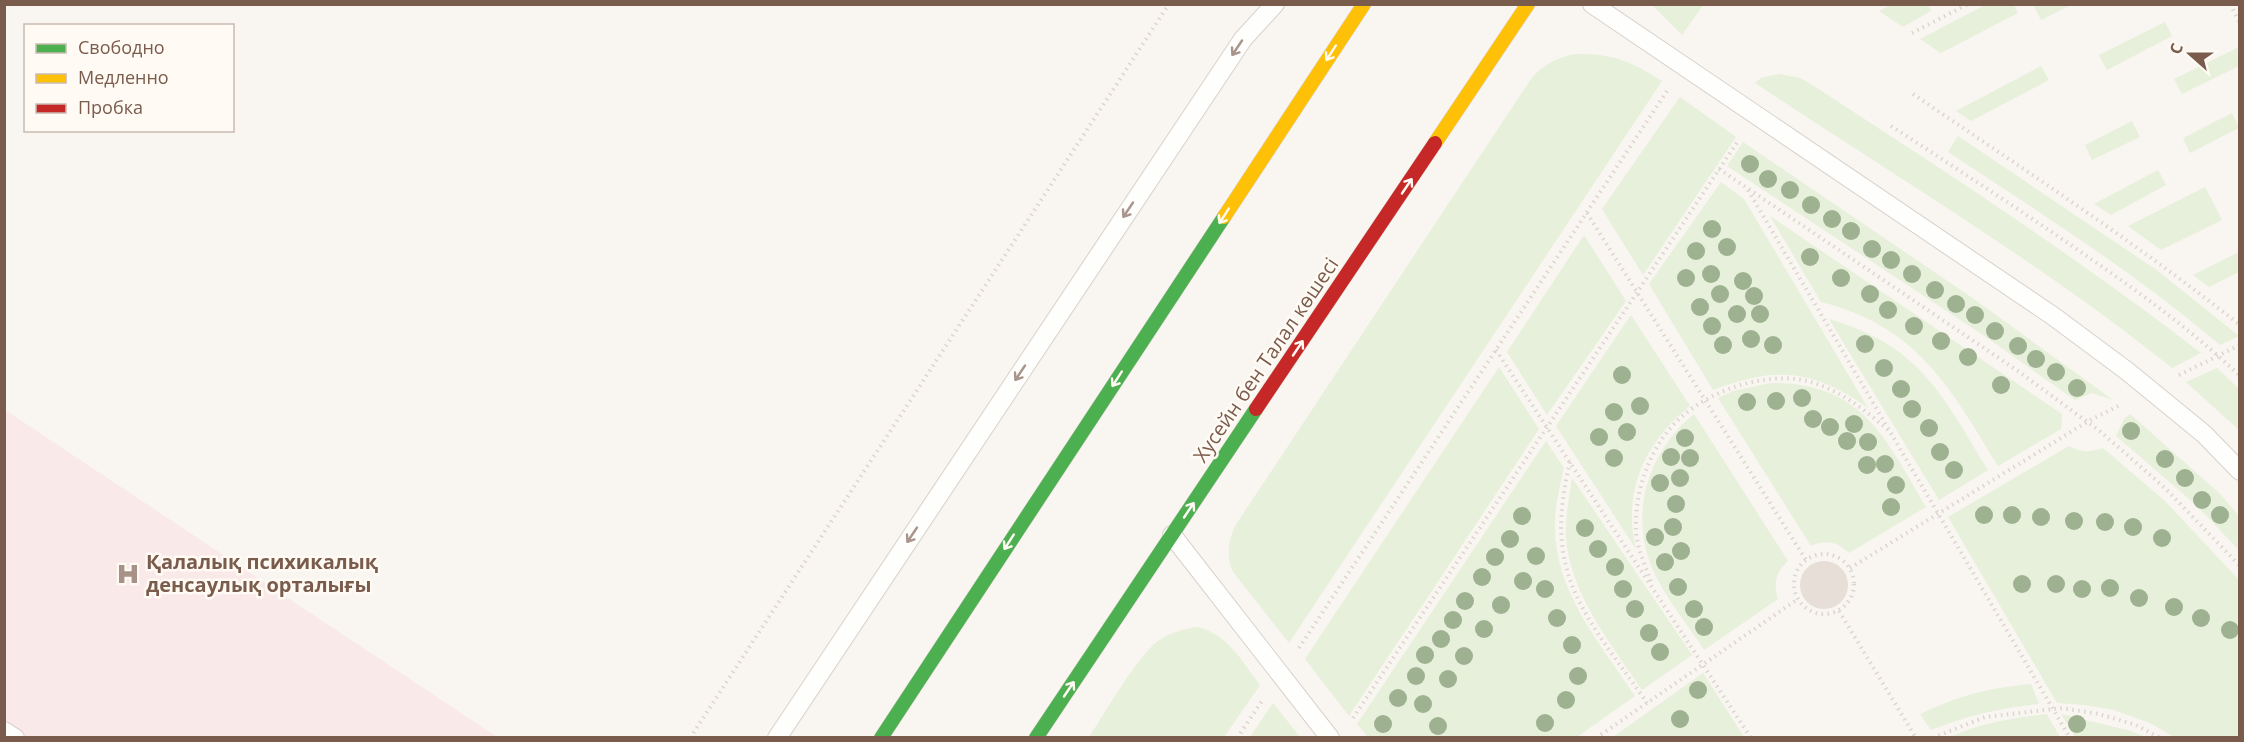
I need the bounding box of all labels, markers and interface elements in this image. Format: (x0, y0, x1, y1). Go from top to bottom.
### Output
legend (24, 24, 234, 132)
north arrow (2160, 24, 2220, 84)
text: Свободно (78, 35, 165, 59)
one-way arrow (1230, 39, 1242, 56)
text: С (2164, 40, 2188, 57)
one-way arrow (1325, 45, 1338, 62)
text: Медленно (78, 65, 169, 89)
text: Пробка (78, 95, 143, 119)
one-way arrow (1401, 178, 1413, 195)
one-way arrow (1122, 202, 1135, 219)
one-way arrow (1218, 207, 1230, 224)
street label: Хусейн бен Талал көшесі (1187, 252, 1344, 467)
one-way arrow (1292, 340, 1304, 356)
one-way arrow (1014, 364, 1026, 380)
one-way arrow (1111, 370, 1123, 387)
one-way arrow (1183, 502, 1195, 518)
one-way arrow (906, 526, 918, 543)
one-way arrow (1003, 533, 1015, 550)
place label: Қалалық психикалық денсаулық орталығы (146, 548, 379, 598)
hospital icon: Қалалық психикалық денсаулық орталығы (115, 561, 141, 587)
one-way arrow (1063, 681, 1075, 698)

